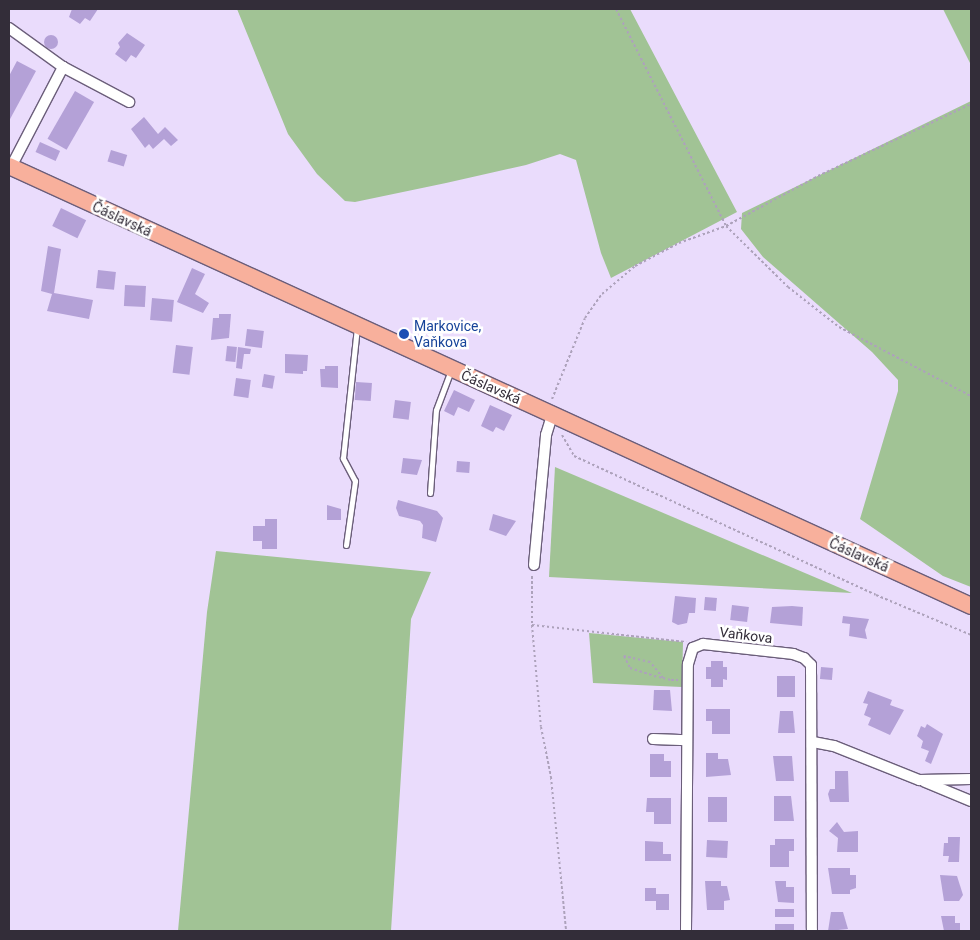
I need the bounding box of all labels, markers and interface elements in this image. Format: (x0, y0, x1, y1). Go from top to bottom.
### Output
street label: Čáslavská (90, 198, 154, 240)
place label: Markovice, Vaňkova (414, 318, 481, 351)
marker: Markovice, Vaňkova (398, 328, 410, 340)
street label: Čáslavská (459, 366, 523, 408)
street label: Čáslavská (827, 534, 891, 576)
street label: Vaňkova (719, 623, 773, 647)

